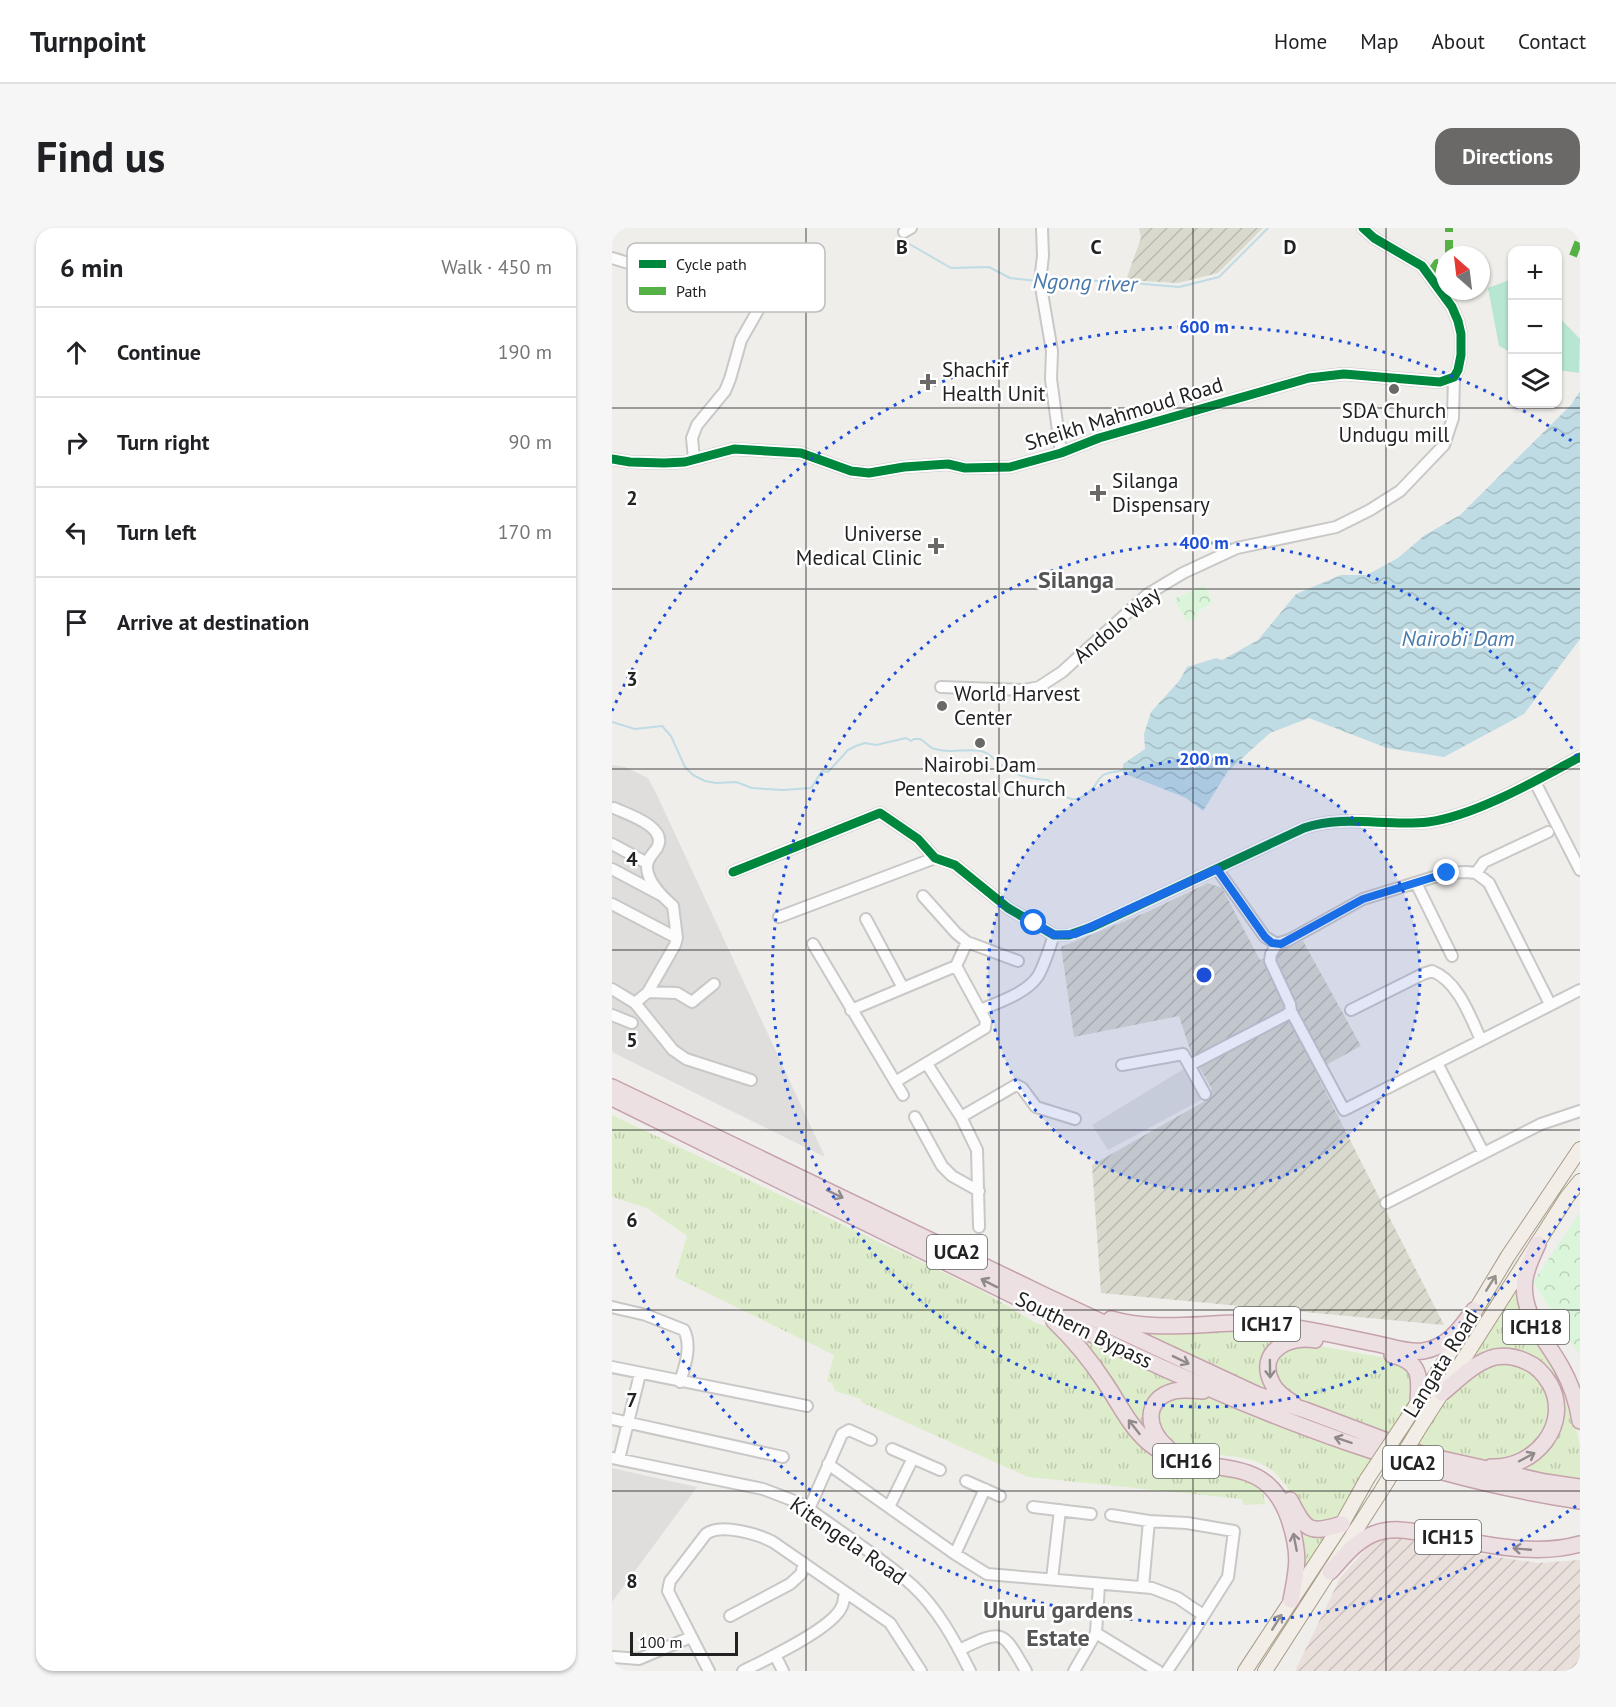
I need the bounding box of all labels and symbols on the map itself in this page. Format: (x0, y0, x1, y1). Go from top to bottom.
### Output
text: B (896, 234, 908, 260)
text: C (1090, 234, 1102, 260)
text: D (1284, 234, 1297, 260)
legend (627, 243, 825, 312)
north arrow (1436, 246, 1490, 300)
text: Cycle path (676, 254, 747, 274)
water label: Ngong river (1032, 266, 1139, 298)
text: Path (676, 281, 707, 301)
text: 600 m (1179, 315, 1229, 338)
place label: Shachif Health Unit (942, 356, 1045, 407)
street label: Sheikh Mahmoud Road (1022, 371, 1226, 456)
marker: Shachif Health Unit (919, 373, 937, 391)
marker: SDA Church Undugu mill (1387, 382, 1401, 396)
place label: SDA Church Undugu mill (1339, 397, 1449, 448)
place label: Silanga Dispensary (1112, 467, 1210, 518)
marker: Silanga Dispensary (1089, 484, 1107, 502)
text: 2 (626, 485, 638, 511)
place label: Universe Medical Clinic (796, 520, 922, 571)
text: 400 m (1179, 531, 1229, 554)
marker: Universe Medical Clinic (927, 537, 945, 555)
district label: Silanga (1038, 564, 1114, 595)
street label: Andolo Way (1068, 580, 1166, 669)
water label: Nairobi Dam (1402, 624, 1514, 652)
text: 3 (626, 666, 638, 692)
place label: World Harvest Center (954, 680, 1080, 731)
marker: World Harvest Center (935, 699, 949, 713)
marker: Nairobi Dam Pentecostal Church (973, 736, 987, 750)
text: 200 m (1179, 747, 1229, 770)
place label: Nairobi Dam Pentecostal Church (894, 751, 1066, 802)
text: 4 (626, 846, 638, 872)
route end (1433, 859, 1459, 885)
route start (1020, 909, 1046, 935)
centre of rings (1194, 965, 1214, 985)
text: 5 (626, 1027, 638, 1053)
one-way arrow (826, 1188, 844, 1200)
text: 6 (626, 1207, 638, 1233)
road number: UCA2 (927, 1235, 987, 1269)
one-way arrow (1485, 1275, 1497, 1292)
one-way arrow (980, 1277, 998, 1289)
street label: Southern Bypass (1011, 1285, 1157, 1374)
street label: Langata Road (1397, 1305, 1484, 1422)
road number: ICH17 (1234, 1307, 1300, 1341)
road number: ICH18 (1503, 1310, 1569, 1344)
one-way arrow (1172, 1355, 1190, 1367)
one-way arrow (1264, 1359, 1276, 1379)
text: 7 (626, 1387, 638, 1413)
one-way arrow (1128, 1419, 1141, 1435)
one-way arrow (1334, 1434, 1353, 1445)
road number: ICH16 (1153, 1444, 1219, 1478)
road number: UCA2 (1383, 1446, 1443, 1480)
one-way arrow (1518, 1451, 1535, 1463)
street label: Kitengela Road (785, 1491, 912, 1591)
road number: ICH15 (1415, 1520, 1481, 1554)
one-way arrow (1289, 1533, 1300, 1553)
one-way arrow (1513, 1543, 1533, 1554)
text: 8 (626, 1568, 638, 1594)
district label: Uhuru gardens Estate (983, 1594, 1133, 1653)
one-way arrow (1270, 1613, 1283, 1630)
scale bar (630, 1629, 738, 1656)

